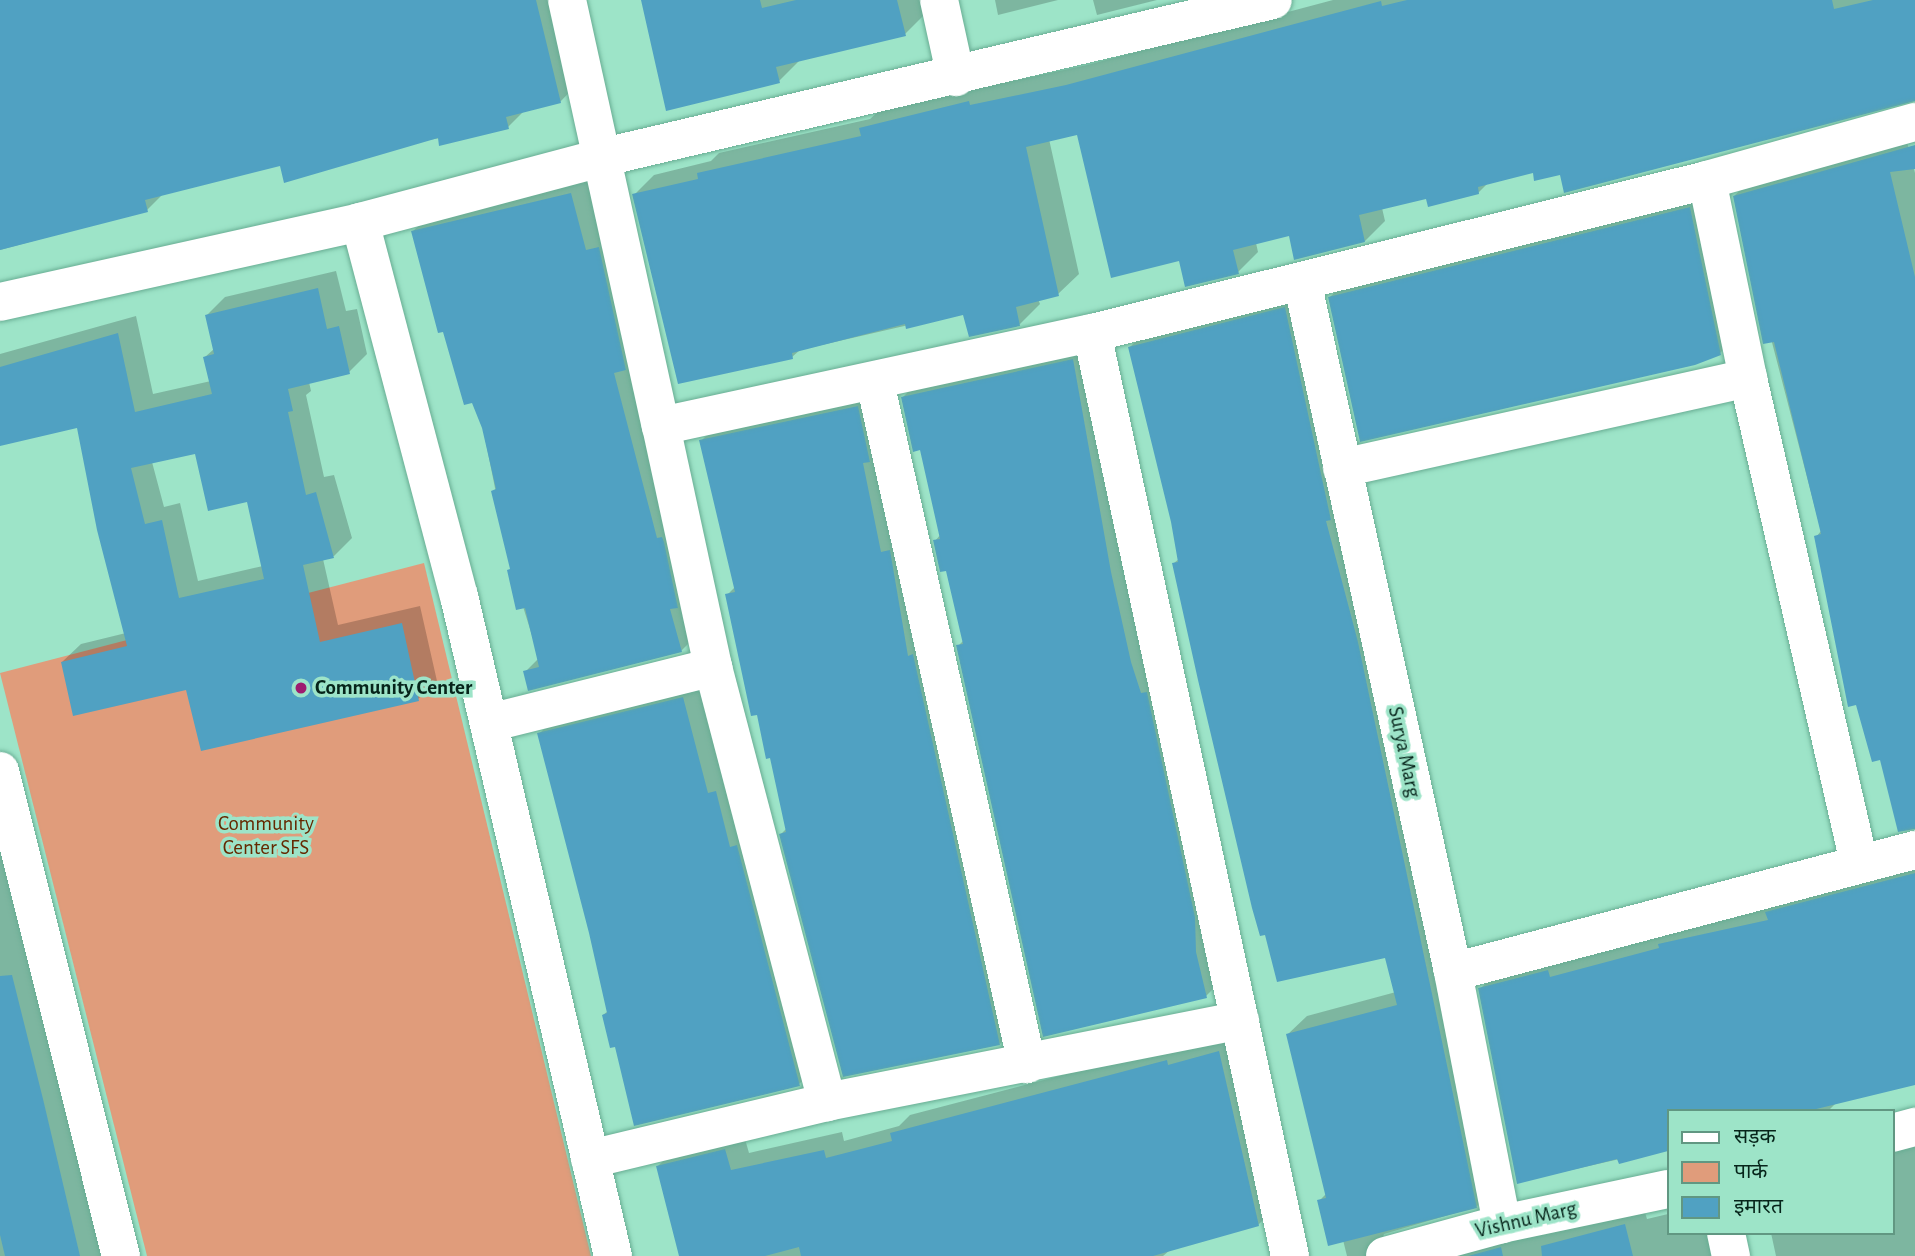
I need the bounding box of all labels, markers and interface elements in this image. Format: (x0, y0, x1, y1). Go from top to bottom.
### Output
place label: Community Center (315, 675, 472, 701)
marker: Community Center (293, 680, 309, 696)
street label: Surya Marg (1382, 704, 1426, 800)
park label: Community Center SFS (218, 811, 314, 861)
legend (1666, 1109, 1894, 1235)
text: सड़क (1734, 1126, 1776, 1147)
text: पार्क (1734, 1161, 1768, 1182)
street label: Vishnu Marg (1473, 1196, 1579, 1244)
text: इमारत (1734, 1196, 1783, 1217)

